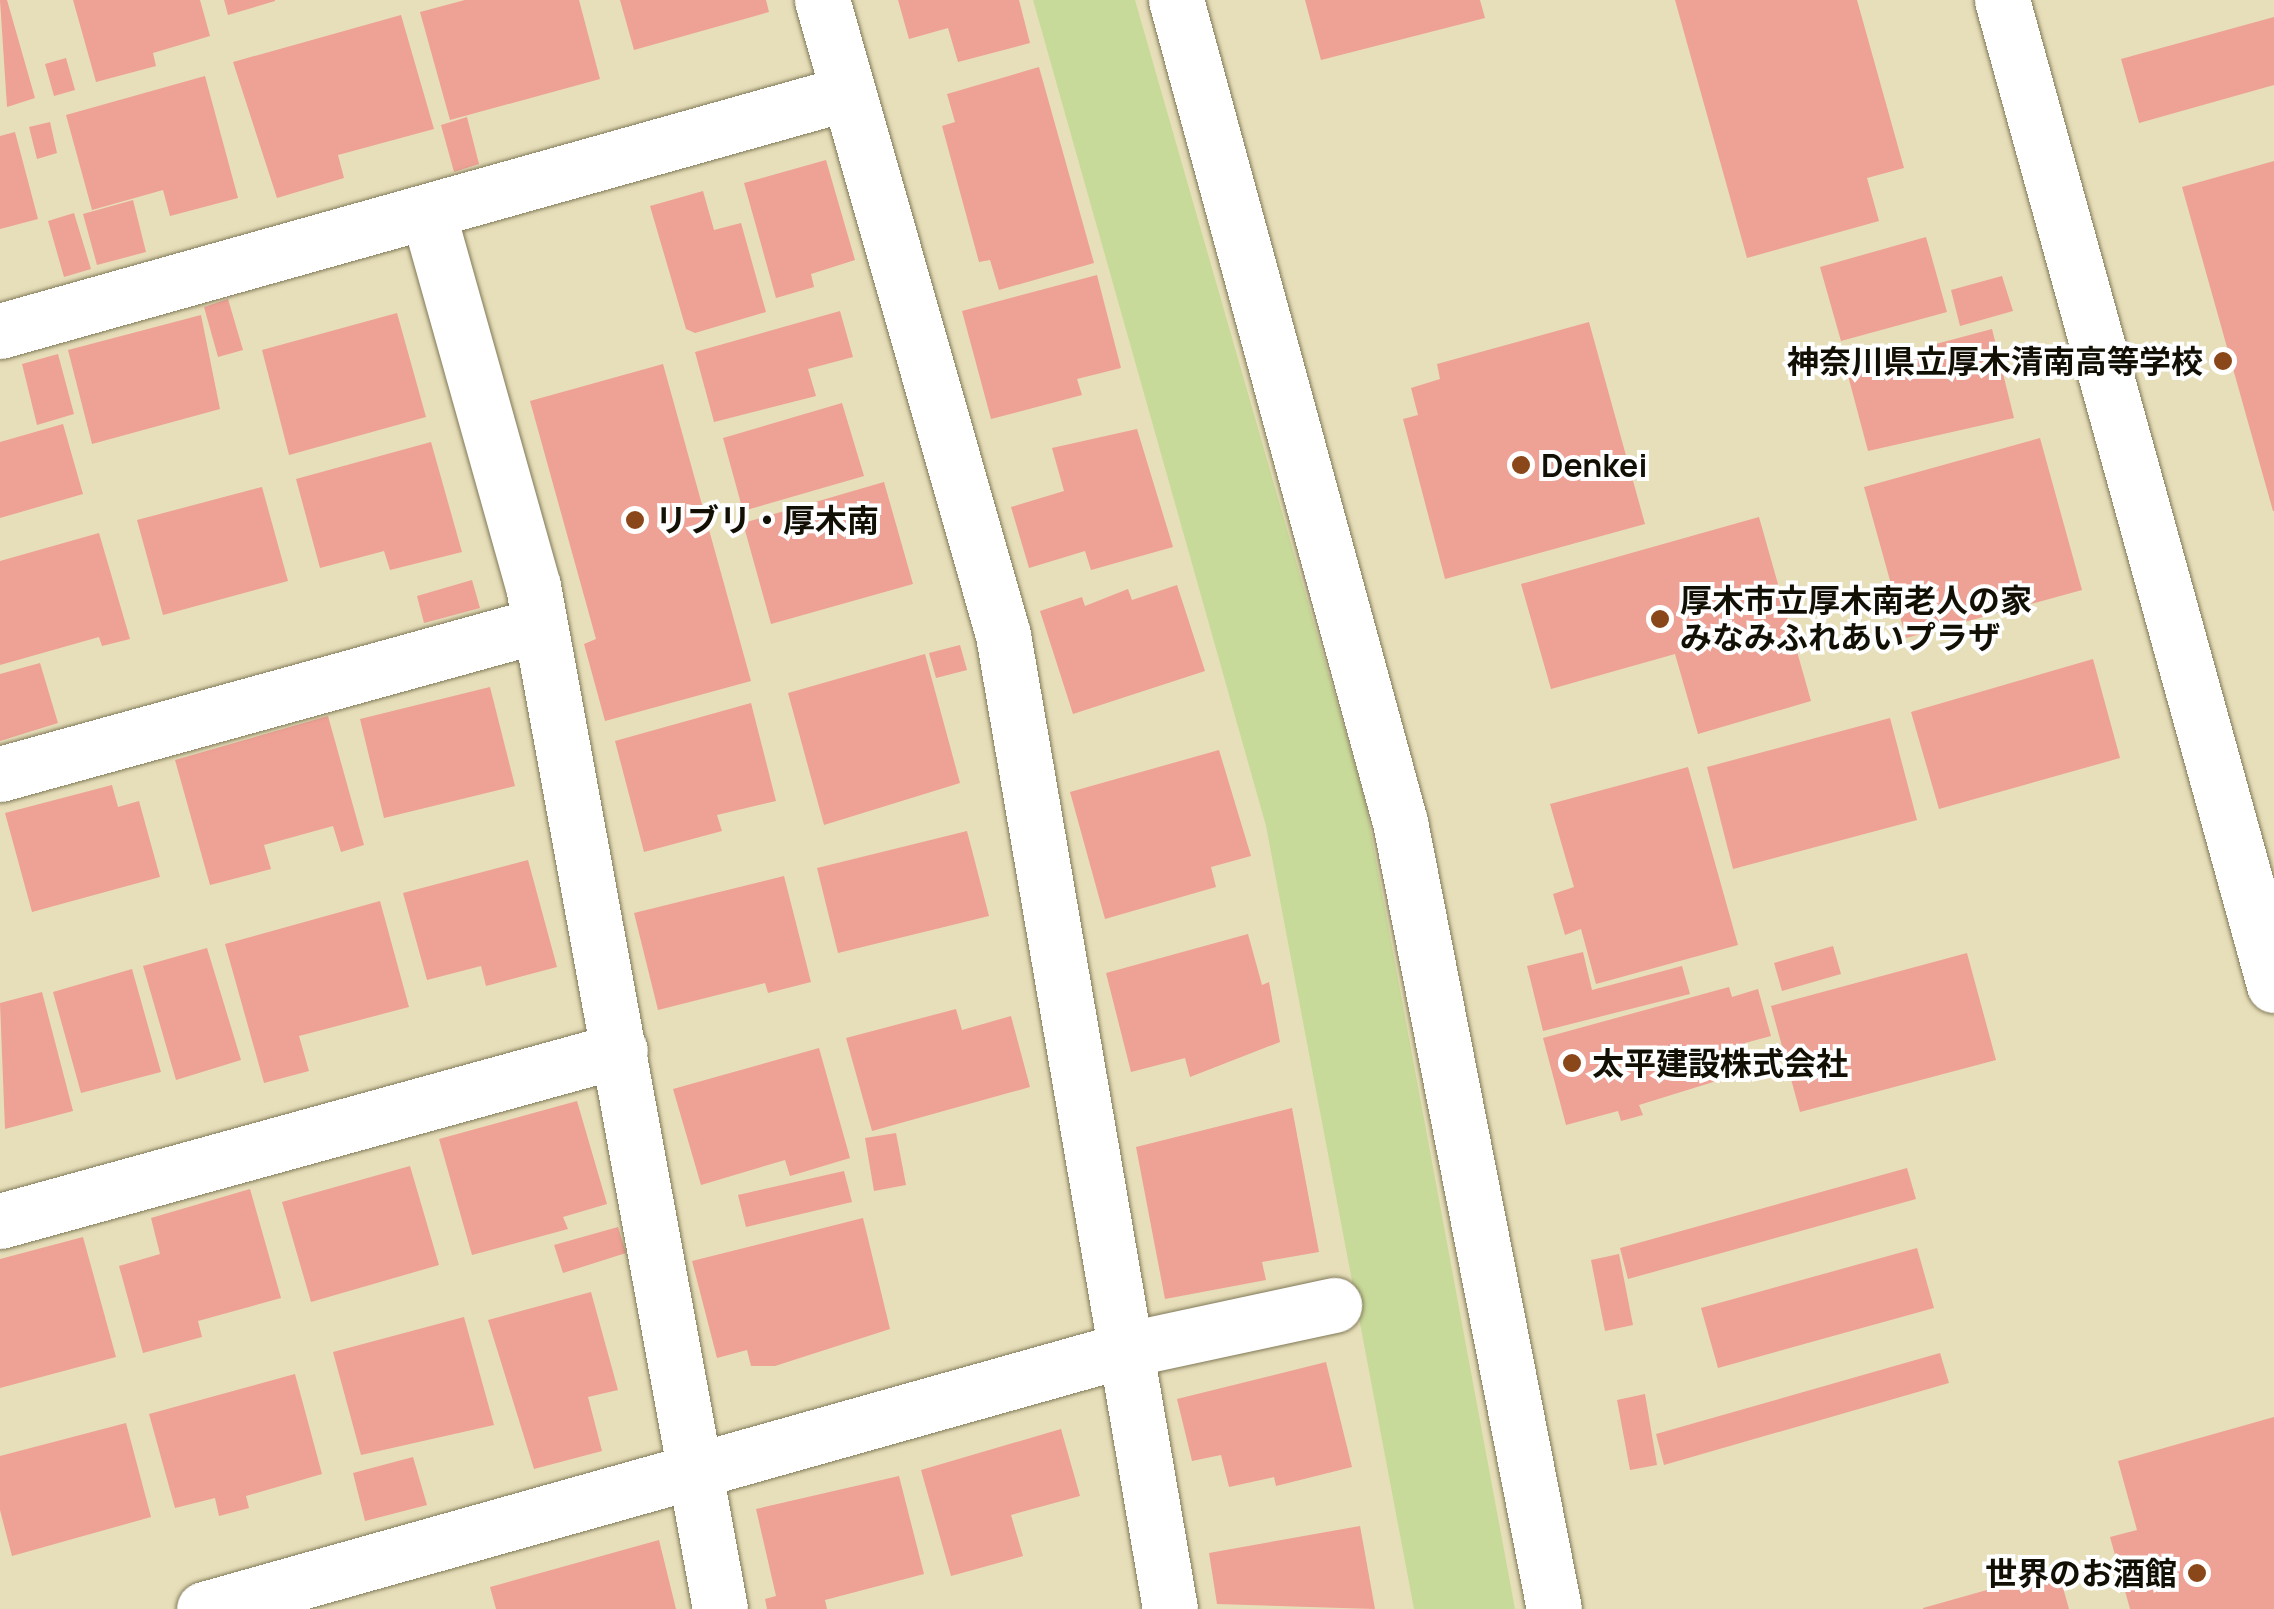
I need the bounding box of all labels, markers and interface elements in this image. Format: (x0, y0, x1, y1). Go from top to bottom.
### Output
place label: 神奈川県立厚木清南高等学校 (1787, 342, 2203, 380)
marker: 神奈川県立厚木清南高等学校 (2212, 350, 2234, 372)
place label: Denkei (1541, 446, 1647, 484)
marker: Denkei (1510, 454, 1532, 476)
place label: リブリ・厚木南 (655, 501, 879, 539)
marker: リブリ・厚木南 (624, 509, 646, 531)
place label: 厚木市立厚木南老人の家 みなみふれあいプラザ (1680, 582, 2032, 657)
marker: 厚木市立厚木南老人の家 みなみふれあいプラザ (1649, 608, 1671, 630)
place label: 太平建設株式会社 (1592, 1044, 1848, 1082)
marker: 太平建設株式会社 (1561, 1052, 1583, 1074)
place label: 世界のお酒館 (1985, 1554, 2177, 1592)
marker: 世界のお酒館 (2186, 1562, 2208, 1584)

